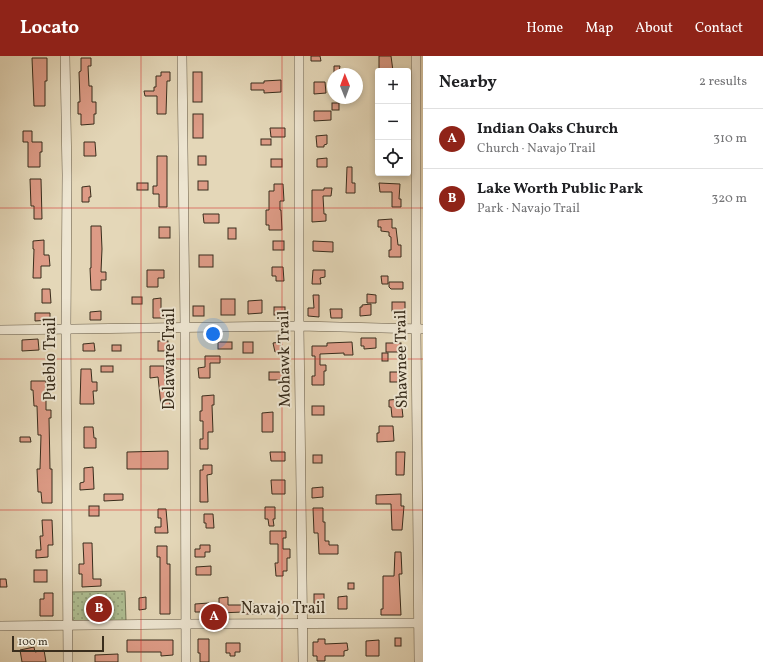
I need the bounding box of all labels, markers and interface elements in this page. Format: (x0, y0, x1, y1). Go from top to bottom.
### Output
text: Locato (20, 15, 79, 41)
text: Home (526, 19, 563, 38)
text: Map (585, 19, 613, 38)
text: About (635, 19, 673, 38)
text: Contact (695, 19, 743, 38)
north arrow (327, 68, 363, 104)
map controls (375, 68, 411, 176)
button: + (375, 68, 411, 104)
text: Nearby (439, 71, 497, 94)
text: 2 results (699, 73, 747, 91)
button: − (375, 104, 411, 140)
text: Indian Oaks Church (477, 119, 618, 140)
text: A (447, 130, 457, 148)
text: 310 m (713, 130, 747, 148)
button: locate (375, 140, 411, 176)
text: Church · Navajo Trail (477, 140, 596, 158)
text: Lake Worth Public Park (477, 179, 643, 200)
text: B (448, 190, 456, 208)
text: 320 m (712, 190, 747, 208)
text: Park · Navajo Trail (477, 200, 580, 218)
street label: Delaware Trail (159, 308, 181, 410)
street label: Shawnee Trail (390, 309, 414, 409)
street label: Mohawk Trail (273, 310, 297, 408)
street label: Pueblo Trail (40, 317, 62, 401)
your location (203, 324, 223, 344)
pin: B (86, 594, 112, 624)
street label: Navajo Trail (241, 598, 325, 620)
pin: A (201, 602, 227, 632)
scale bar (12, 634, 104, 653)
text: 100 m (18, 635, 48, 650)

